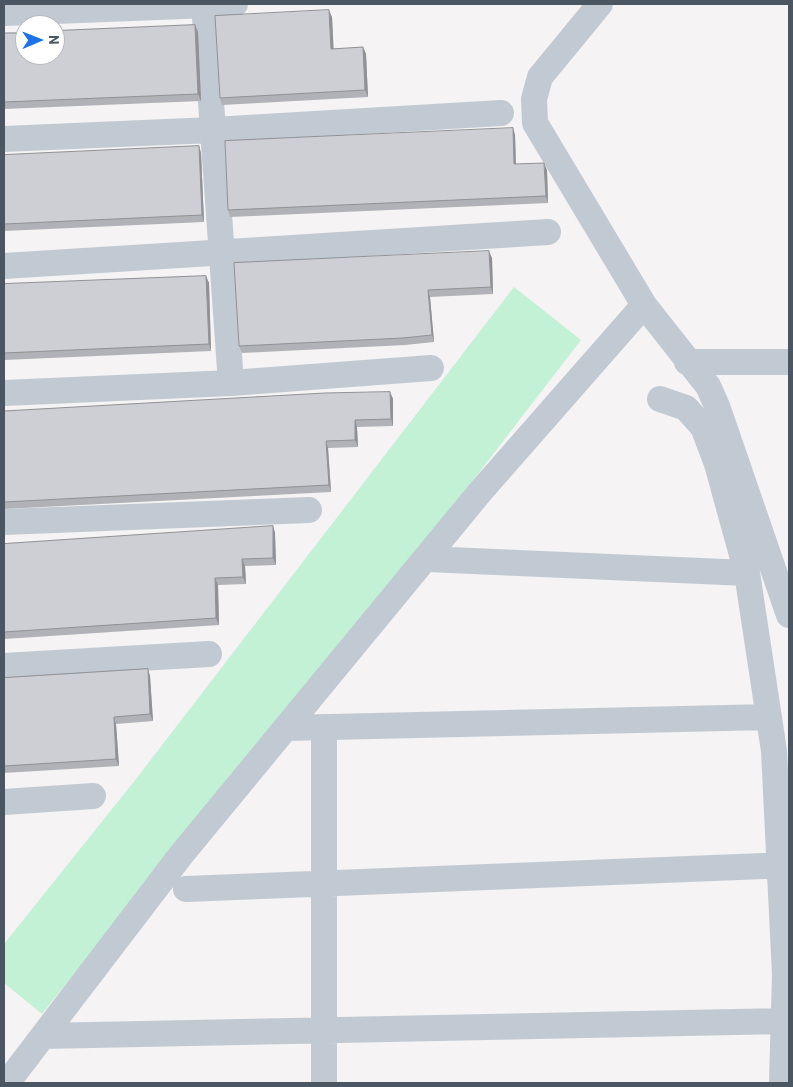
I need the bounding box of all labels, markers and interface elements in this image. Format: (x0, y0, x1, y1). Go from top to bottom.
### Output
north arrow (15, 15, 65, 65)
text: N (46, 35, 63, 45)

